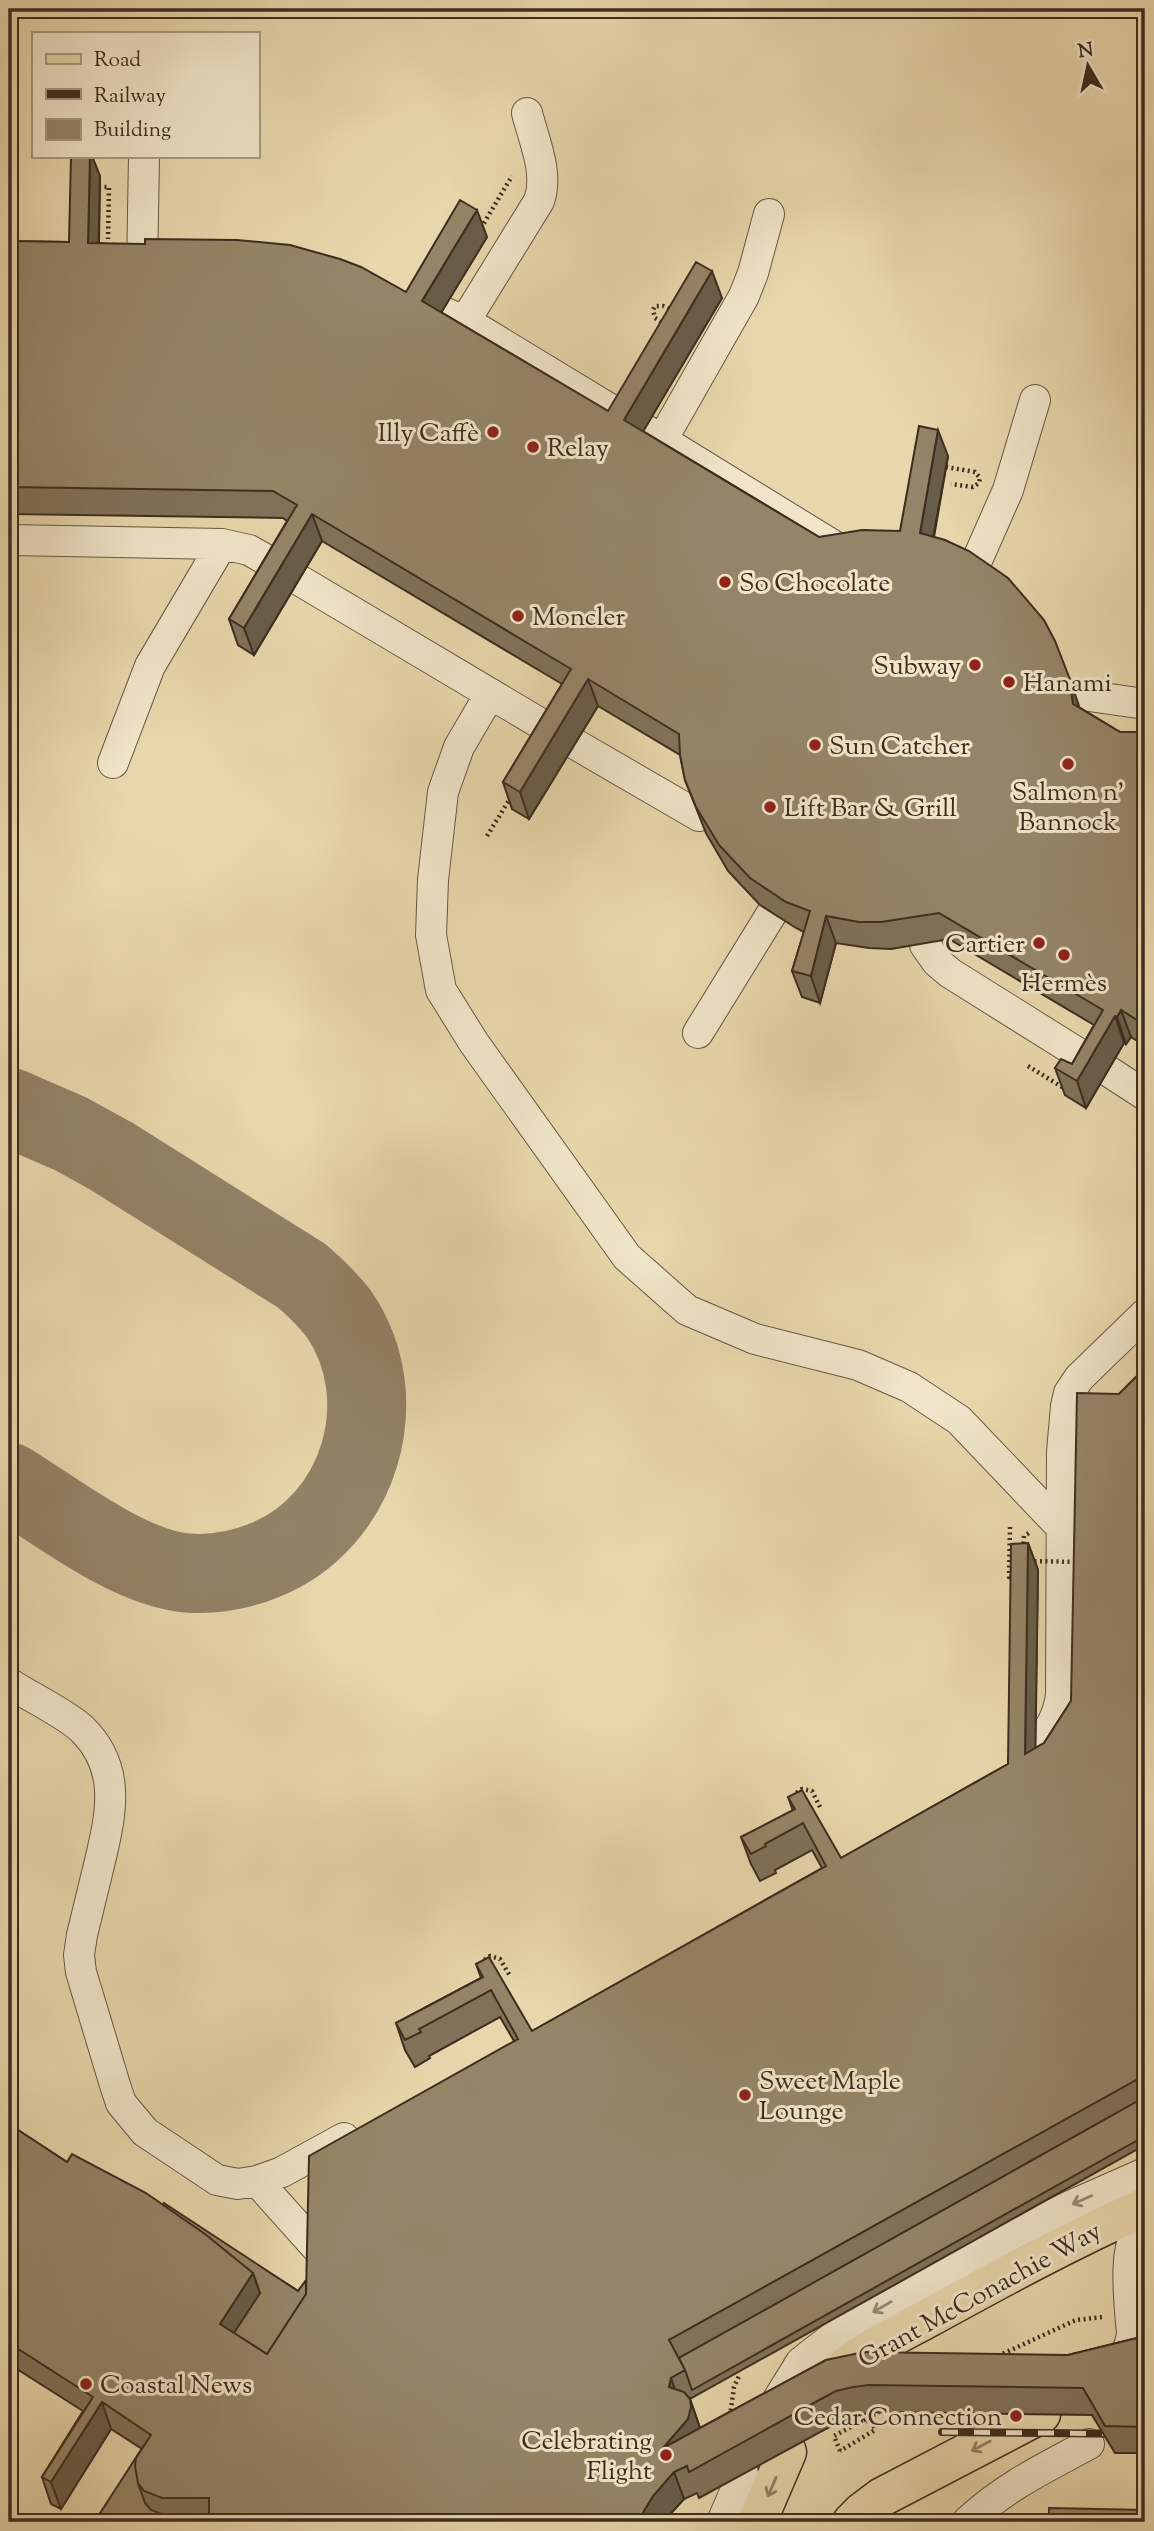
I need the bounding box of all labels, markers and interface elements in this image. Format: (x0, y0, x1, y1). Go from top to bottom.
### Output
legend (32, 32, 259, 158)
north arrow (1052, 32, 1122, 102)
text: N (1076, 37, 1095, 66)
text: Road (94, 46, 141, 76)
text: Railway (94, 82, 166, 112)
text: Building (94, 116, 171, 146)
place label: Illy Caffè (378, 416, 479, 453)
marker: Illy Caffè (485, 424, 501, 440)
place label: Relay (547, 431, 609, 468)
marker: Relay (525, 439, 541, 455)
place label: So Chocolate (739, 566, 890, 603)
marker: So Chocolate (717, 574, 733, 590)
place label: Moncler (532, 600, 626, 637)
marker: Moncler (510, 608, 526, 624)
place label: Subway (873, 649, 961, 686)
marker: Subway (967, 657, 983, 673)
place label: Hanami (1023, 666, 1112, 703)
marker: Hanami (1001, 674, 1017, 690)
place label: Sun Catcher (829, 729, 970, 766)
marker: Sun Catcher (807, 737, 823, 753)
marker: Salmon n' Bannock (1060, 756, 1076, 772)
place label: Salmon n' Bannock (1012, 775, 1124, 842)
place label: Lift Bar & Grill (784, 791, 957, 828)
marker: Lift Bar & Grill (762, 799, 778, 815)
place label: Cartier (945, 927, 1025, 964)
marker: Cartier (1031, 935, 1047, 951)
marker: Hermès (1056, 947, 1072, 963)
place label: Hermès (1021, 966, 1107, 1003)
place label: Sweet Maple Lounge (759, 2064, 901, 2131)
marker: Sweet Maple Lounge (737, 2087, 753, 2103)
one-way arrow (1072, 2194, 1094, 2207)
street label: Grant McConachie Way (852, 2214, 1109, 2379)
one-way arrow (872, 2300, 892, 2314)
place label: Coastal News (100, 2368, 252, 2405)
marker: Coastal News (78, 2376, 94, 2392)
place label: Cedar Connection (794, 2400, 1002, 2437)
marker: Cedar Connection (1008, 2408, 1024, 2424)
place label: Celebrating Flight (521, 2424, 652, 2491)
one-way arrow (971, 2439, 992, 2453)
marker: Celebrating Flight (658, 2447, 674, 2463)
one-way arrow (765, 2476, 778, 2497)

